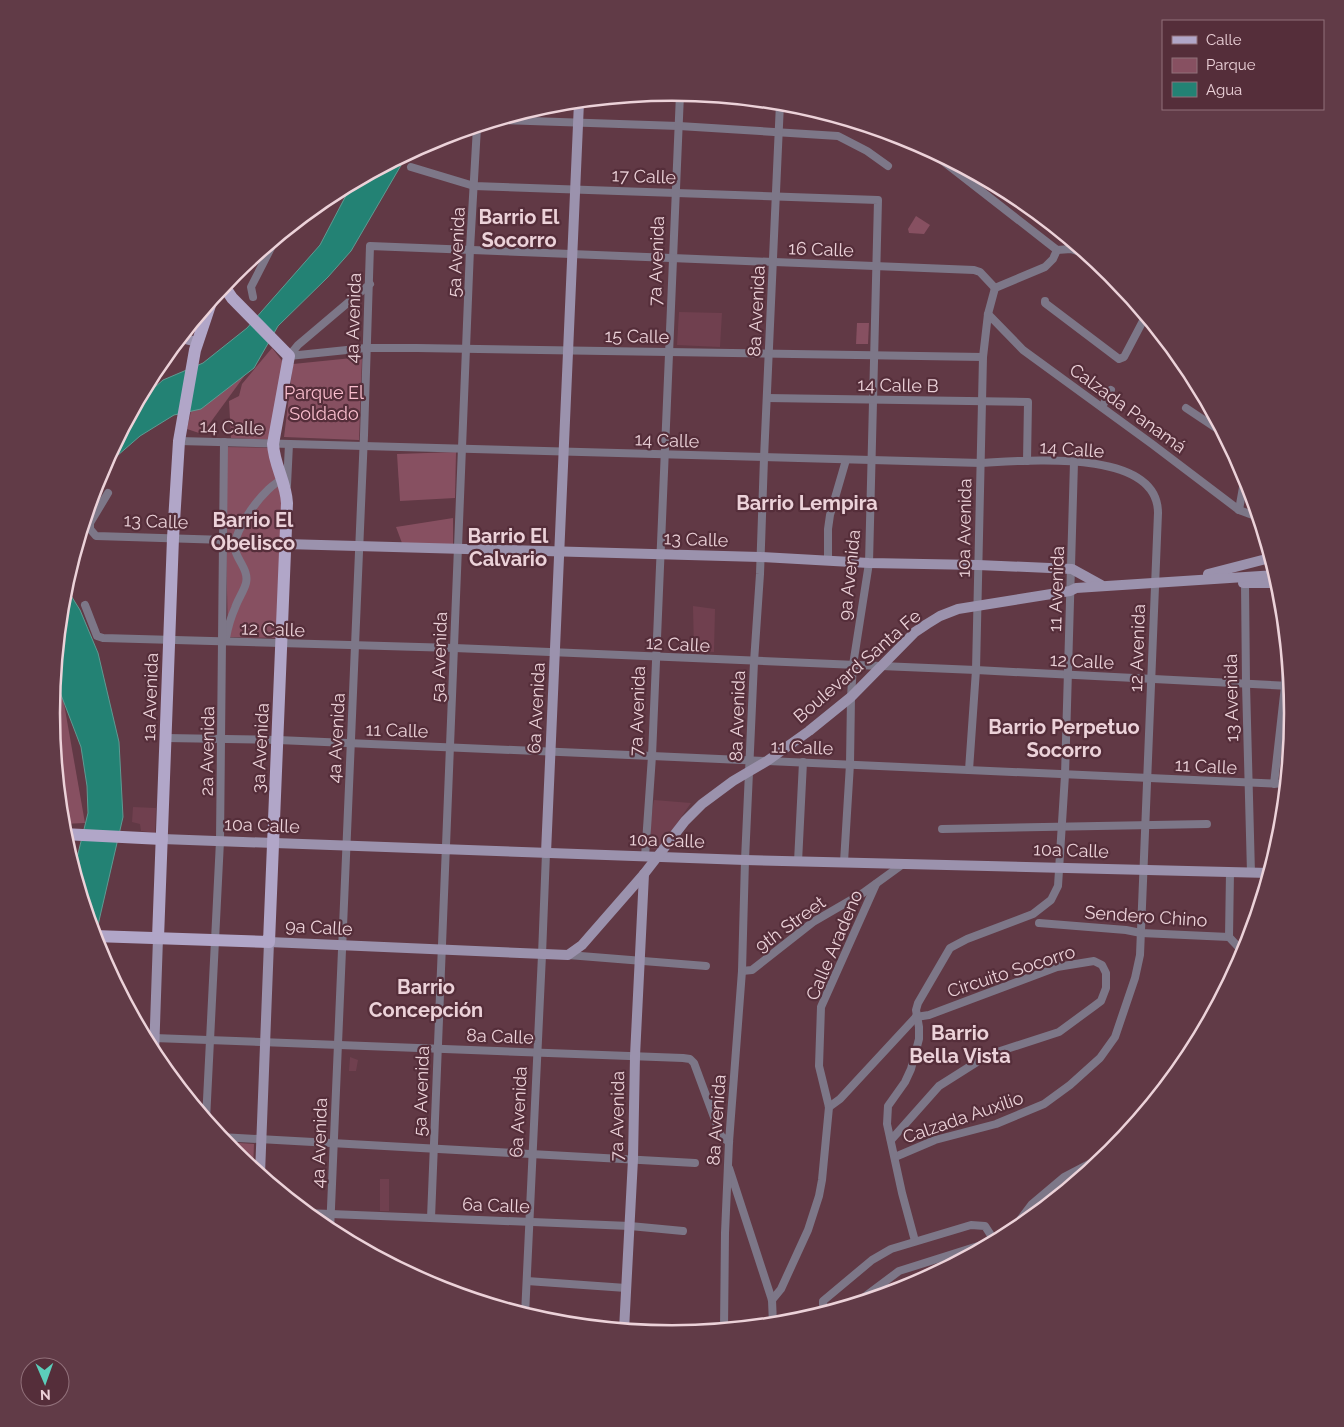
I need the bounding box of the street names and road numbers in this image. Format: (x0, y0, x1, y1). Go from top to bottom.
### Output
street label: 17 Calle (611, 164, 677, 188)
street label: 5a Avenida (443, 206, 469, 298)
street label: 7a Avenida (644, 216, 668, 306)
street label: 16 Calle (788, 237, 855, 261)
street label: 8a Avenida (743, 265, 769, 357)
street label: 4a Avenida (341, 272, 365, 364)
street label: 15 Calle (605, 325, 670, 347)
street label: Calzada Panamá (1066, 359, 1190, 457)
street label: 14 Calle B (857, 374, 939, 396)
street label: 14 Calle (199, 415, 265, 439)
street label: 14 Calle (634, 428, 700, 452)
street label: 14 Calle (1039, 436, 1105, 462)
street label: 10a Avenida (953, 478, 975, 578)
street label: 13 Calle (123, 509, 189, 533)
street label: 13 Calle (663, 527, 729, 551)
street label: 9a Avenida (834, 529, 864, 621)
street label: 11 Avenida (1044, 546, 1068, 632)
street label: 12 Avenida (1125, 604, 1149, 692)
street label: Boulevard Santa Fe (789, 605, 925, 727)
street label: 5a Avenida (427, 611, 451, 703)
street label: 12 Calle (241, 617, 306, 641)
street label: 12 Calle (645, 632, 711, 656)
street label: 12 Calle (1049, 649, 1115, 673)
street label: 1a Avenida (138, 652, 162, 742)
street label: 13 Avenida (1220, 654, 1242, 742)
street label: 6a Avenida (523, 662, 549, 754)
street label: 7a Avenida (625, 666, 649, 756)
street label: 8a Avenida (725, 670, 749, 762)
street label: 4a Avenida (323, 692, 349, 784)
street label: 3a Avenida (247, 702, 273, 794)
street label: 2a Avenida (196, 706, 218, 796)
street label: 11 Calle (365, 718, 429, 742)
street label: 11 Calle (770, 735, 834, 759)
street label: 11 Calle (1174, 754, 1238, 778)
street label: 10a Calle (224, 813, 301, 837)
street label: 10a Calle (629, 828, 706, 852)
street label: 10a Calle (1033, 838, 1110, 862)
street label: Calle Aradeno (801, 886, 867, 1003)
street label: 9th Street (751, 892, 829, 956)
street label: Sendero Chino (1084, 901, 1208, 931)
street label: 9a Calle (285, 915, 354, 939)
street label: Circuito Socorro (944, 940, 1078, 1002)
street label: 8a Calle (466, 1024, 535, 1048)
street label: 5a Avenida (409, 1045, 433, 1137)
street label: 6a Avenida (505, 1066, 531, 1158)
street label: 7a Avenida (606, 1071, 628, 1161)
street label: 8a Avenida (702, 1074, 730, 1166)
street label: Calzada Auxilio (900, 1086, 1026, 1147)
street label: 4a Avenida (307, 1097, 331, 1189)
street label: 6a Calle (462, 1193, 531, 1217)

